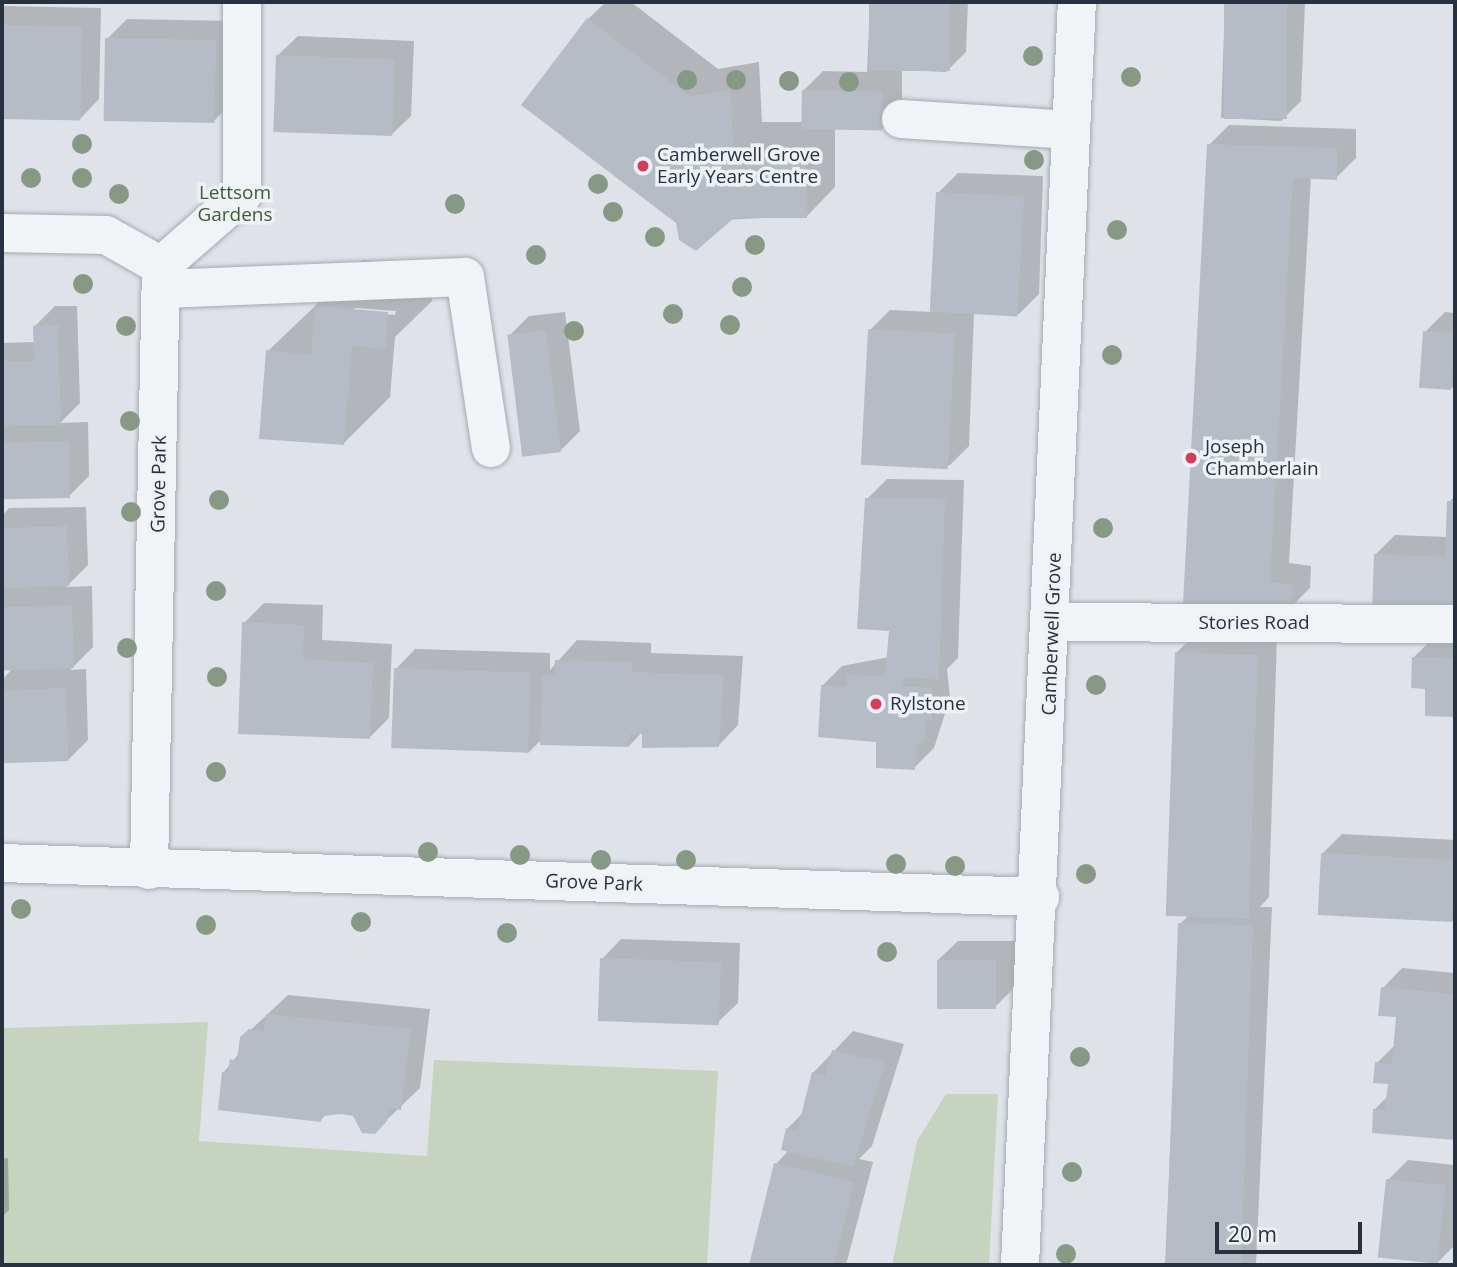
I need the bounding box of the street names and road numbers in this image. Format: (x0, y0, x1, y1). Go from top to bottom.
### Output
street label: Grove Park (147, 435, 171, 533)
street label: Camberwell Grove (1038, 552, 1066, 716)
street label: Stories Road (1198, 612, 1310, 634)
street label: Grove Park (545, 870, 643, 896)

